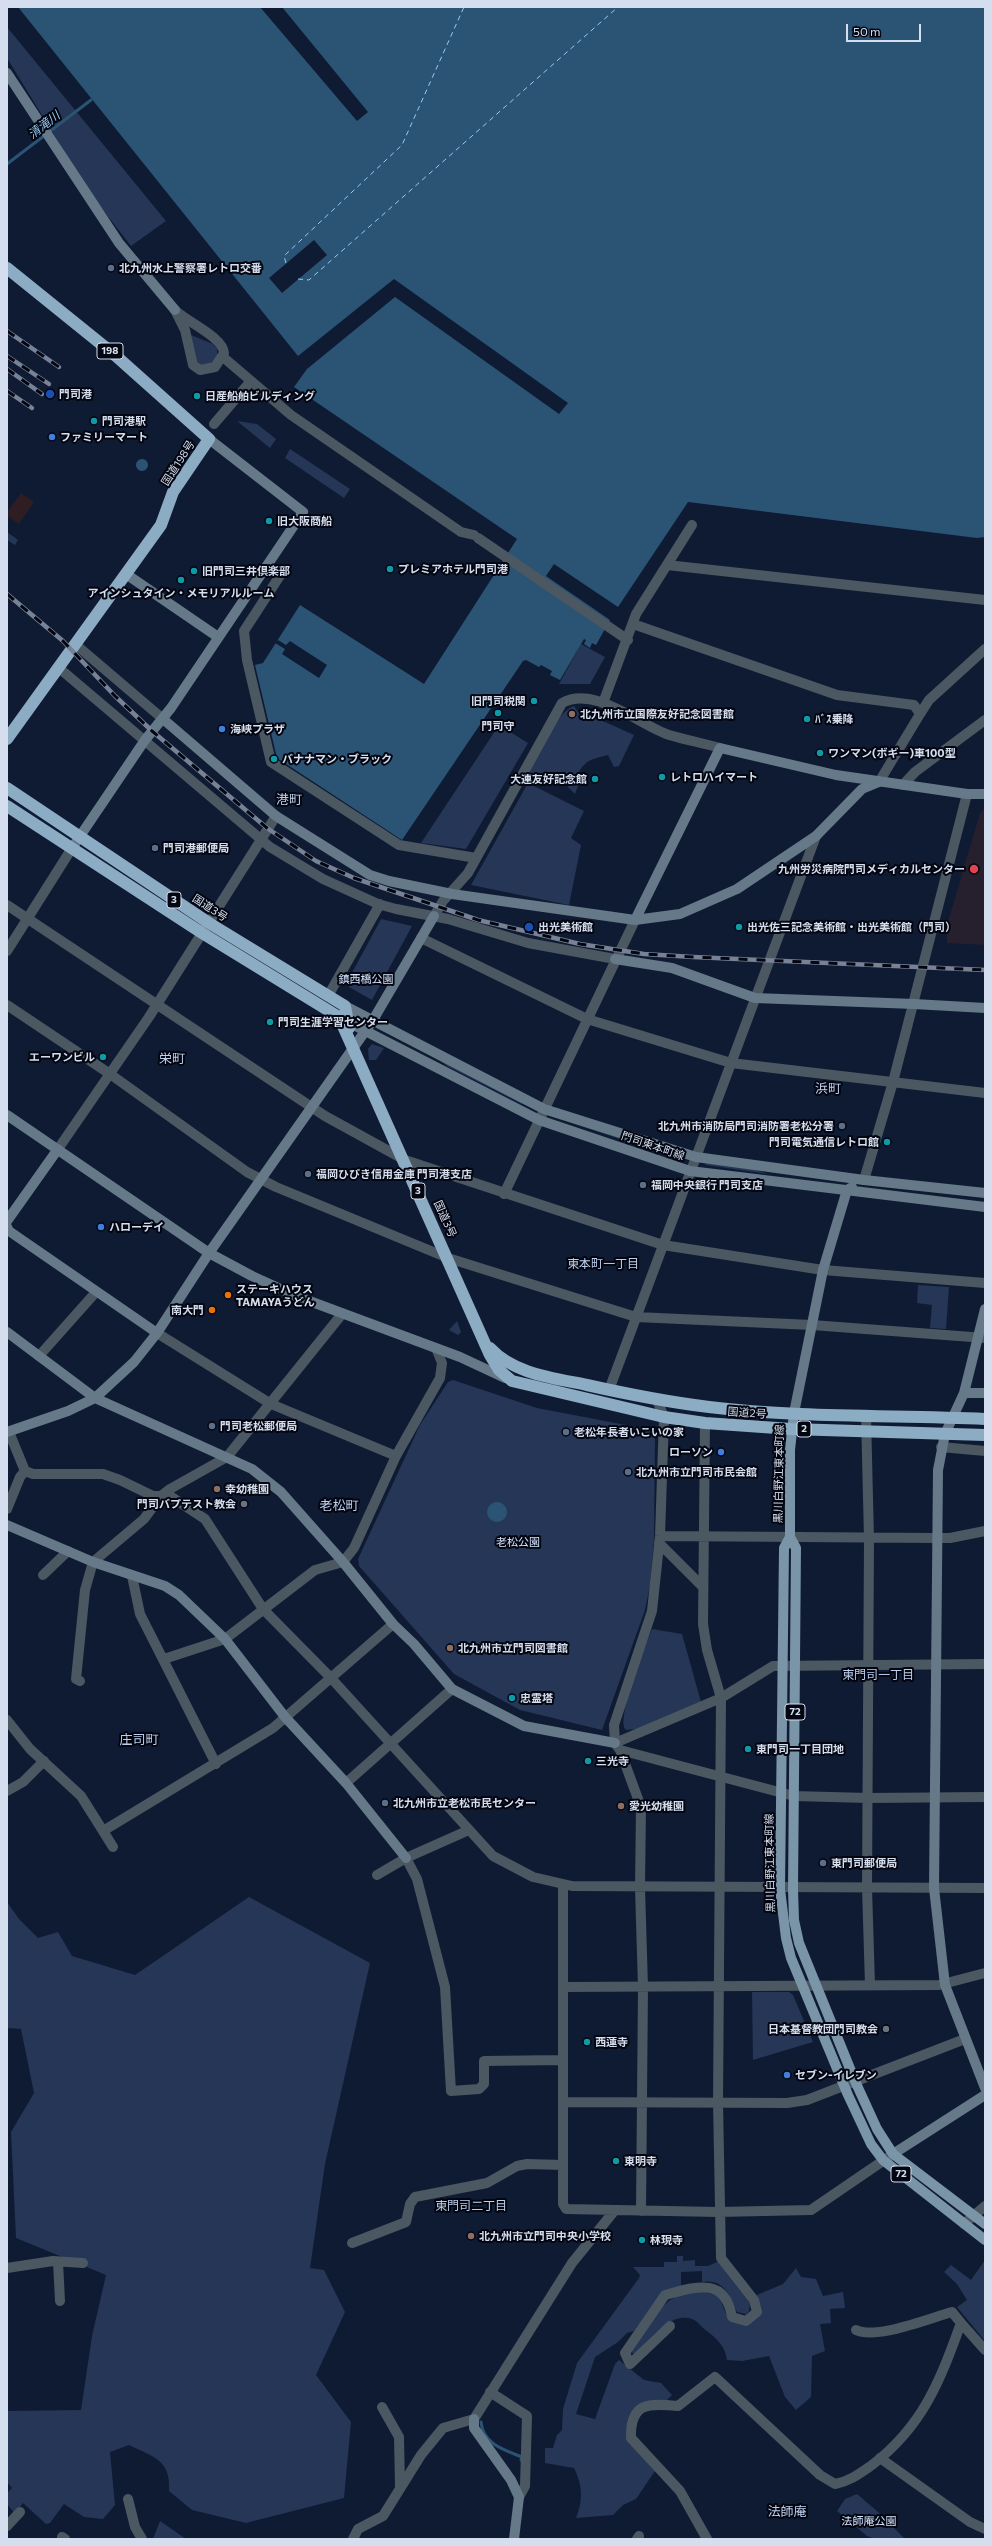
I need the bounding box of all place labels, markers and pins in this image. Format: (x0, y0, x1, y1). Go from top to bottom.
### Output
place label: 北九州水上警察署レトロ交番 (119, 261, 262, 275)
marker: 北九州水上警察署レトロ交番 (106, 263, 116, 273)
place label: 門司港 (59, 387, 92, 401)
marker: 門司港 (44, 388, 56, 400)
place label: 日産船舶ビルディング (205, 389, 315, 403)
marker: 日産船舶ビルディング (192, 391, 202, 401)
place label: 門司港駅 (102, 414, 146, 428)
marker: 門司港駅 (89, 416, 99, 426)
place label: ファミリーマート (60, 430, 148, 444)
marker: ファミリーマート (47, 432, 57, 442)
place label: 旧大阪商船 (277, 514, 332, 528)
marker: 旧大阪商船 (264, 516, 274, 526)
place label: プレミアホテル門司港 (398, 562, 508, 576)
place label: 旧門司三井倶楽部 (202, 564, 290, 578)
marker: プレミアホテル門司港 (385, 564, 395, 574)
marker: 旧門司三井倶楽部 (189, 566, 199, 576)
marker: アインシュタイン・メモリアルルーム (176, 575, 186, 585)
place label: アインシュタイン・メモリアルルーム (88, 586, 274, 600)
place label: 旧門司税関 (471, 694, 526, 708)
marker: 旧門司税関 (529, 696, 539, 706)
place label: 北九州市立国際友好記念図書館 (580, 707, 734, 721)
marker: 門司守 (493, 708, 503, 718)
marker: 北九州市立国際友好記念図書館 (567, 709, 577, 719)
place label: ﾊﾞｽ乗降 (815, 712, 853, 726)
marker: ﾊﾞｽ乗降 (802, 714, 812, 724)
place label: 門司守 (482, 719, 514, 733)
place label: 海峡プラザ (230, 722, 285, 736)
marker: 海峡プラザ (217, 724, 227, 734)
place label: ワンマン(ボギー)車100型 (828, 746, 956, 760)
marker: ワンマン(ボギー)車100型 (815, 748, 825, 758)
place label: バナナマン・ブラック (282, 752, 392, 766)
marker: バナナマン・ブラック (269, 754, 279, 764)
place label: レトロハイマート (670, 770, 758, 784)
place label: 大連友好記念館 (510, 772, 587, 786)
marker: レトロハイマート (657, 772, 667, 782)
marker: 大連友好記念館 (590, 774, 600, 784)
place label: 門司港郵便局 (163, 841, 229, 855)
marker: 門司港郵便局 (150, 843, 160, 853)
place label: 九州労災病院門司メディカルセンター (778, 862, 965, 876)
marker: 九州労災病院門司メディカルセンター (968, 863, 980, 875)
place label: 出光美術館 (538, 920, 593, 934)
place label: 出光佐三記念美術館・出光美術館（門司） (747, 920, 956, 934)
marker: 出光美術館 (523, 921, 535, 933)
marker: 出光佐三記念美術館・出光美術館（門司） (734, 922, 744, 932)
place label: 門司生涯学習センター (278, 1015, 388, 1029)
marker: 門司生涯学習センター (265, 1017, 275, 1027)
place label: エーワンビル (29, 1050, 95, 1064)
marker: エーワンビル (98, 1052, 108, 1062)
place label: 北九州市消防局門司消防署老松分署 (658, 1119, 834, 1133)
marker: 北九州市消防局門司消防署老松分署 (837, 1121, 847, 1131)
place label: 門司電気通信レトロ館 (769, 1135, 879, 1149)
marker: 門司電気通信レトロ館 (882, 1137, 892, 1147)
place label: 福岡ひびき信用金庫 門司港支店 (316, 1167, 472, 1181)
marker: 福岡ひびき信用金庫 門司港支店 (303, 1169, 313, 1179)
place label: 福岡中央銀行 門司支店 (651, 1178, 763, 1192)
marker: 福岡中央銀行 門司支店 (638, 1180, 648, 1190)
place label: ハローデイ (109, 1220, 164, 1234)
marker: ハローデイ (96, 1222, 106, 1232)
place label: ステーキハウス TAMAYAうどん (236, 1282, 315, 1308)
marker: ステーキハウス TAMAYAうどん (223, 1290, 233, 1300)
place label: 南大門 (171, 1303, 204, 1317)
marker: 南大門 (207, 1305, 217, 1315)
place label: 門司老松郵便局 (220, 1419, 297, 1433)
marker: 門司老松郵便局 (207, 1421, 217, 1431)
place label: 老松年長者いこいの家 (574, 1425, 684, 1439)
marker: 老松年長者いこいの家 (561, 1427, 571, 1437)
place label: ローソン (669, 1445, 713, 1459)
marker: ローソン (716, 1447, 726, 1457)
place label: 北九州市立門司市民会館 (636, 1465, 757, 1479)
marker: 北九州市立門司市民会館 (623, 1467, 633, 1477)
place label: 幸幼稚園 (225, 1482, 269, 1496)
marker: 幸幼稚園 (212, 1484, 222, 1494)
place label: 門司バプテスト教会 (137, 1497, 236, 1511)
marker: 門司バプテスト教会 (239, 1499, 249, 1509)
place label: 北九州市立門司図書館 (458, 1641, 568, 1655)
marker: 北九州市立門司図書館 (445, 1643, 455, 1653)
place label: 忠霊塔 (520, 1691, 553, 1705)
marker: 忠霊塔 (507, 1693, 517, 1703)
place label: 東門司一丁目団地 (756, 1742, 844, 1756)
marker: 東門司一丁目団地 (743, 1744, 753, 1754)
place label: 三光寺 (596, 1754, 629, 1768)
marker: 三光寺 (583, 1756, 593, 1766)
place label: 北九州市立老松市民センター (393, 1796, 536, 1810)
marker: 北九州市立老松市民センター (380, 1798, 390, 1808)
place label: 愛光幼稚園 (629, 1799, 684, 1813)
marker: 愛光幼稚園 (616, 1801, 626, 1811)
place label: 東門司郵便局 (831, 1856, 897, 1870)
marker: 東門司郵便局 (818, 1858, 828, 1868)
place label: 日本基督教団門司教会 (768, 2022, 878, 2036)
marker: 日本基督教団門司教会 (881, 2024, 891, 2034)
place label: 西蓮寺 (595, 2035, 628, 2049)
marker: 西蓮寺 (582, 2037, 592, 2047)
place label: セブン-イレブン (795, 2068, 877, 2082)
marker: セブン-イレブン (782, 2070, 792, 2080)
place label: 東明寺 (624, 2154, 657, 2168)
marker: 東明寺 (611, 2156, 621, 2166)
place label: 北九州市立門司中央小学校 (479, 2229, 611, 2243)
marker: 北九州市立門司中央小学校 (466, 2231, 476, 2241)
place label: 林現寺 (650, 2233, 683, 2247)
marker: 林現寺 (637, 2235, 647, 2245)

